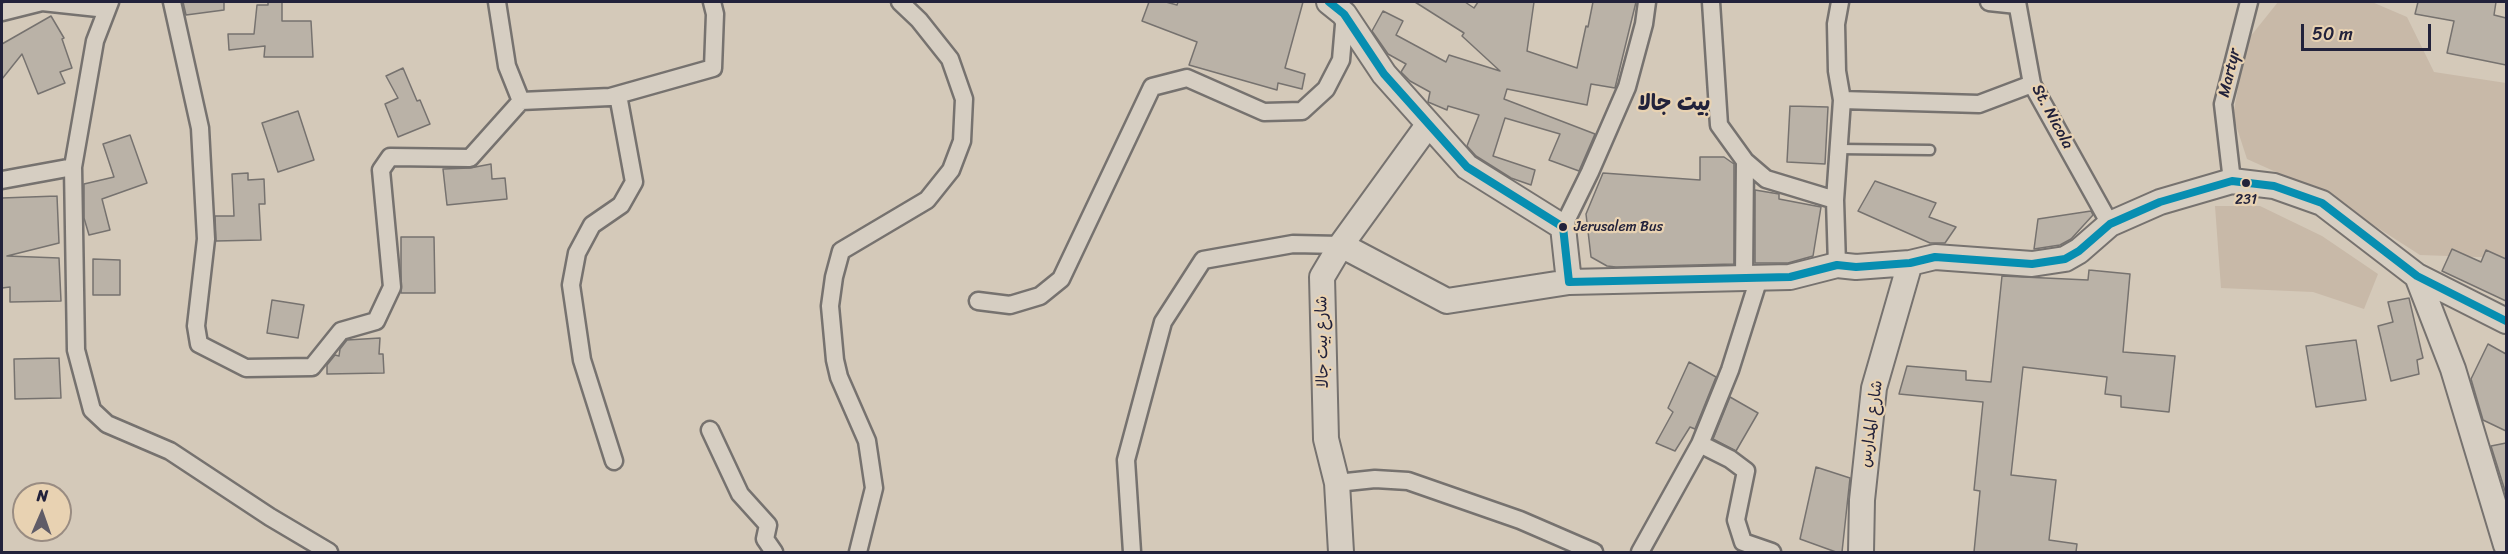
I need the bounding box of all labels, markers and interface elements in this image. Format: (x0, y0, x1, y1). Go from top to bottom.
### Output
scale bar (2304, 12, 2434, 50)
text: 50 m (2312, 18, 2353, 50)
street label: Martyr (2215, 47, 2245, 99)
street label: St. Nicola (2027, 81, 2077, 153)
district label: بيت جالا (1638, 91, 1710, 117)
marker: 231 (2240, 177, 2252, 189)
place label: 231 (2235, 192, 2257, 208)
place label: Jerusalem Bus (1574, 219, 1663, 235)
marker: Jerusalem Bus (1557, 221, 1569, 233)
street label: شارع بيت جالا (1313, 296, 1333, 388)
street label: شارع المدارس (1856, 379, 1888, 469)
text: N (37, 481, 49, 510)
north arrow (12, 482, 72, 542)

